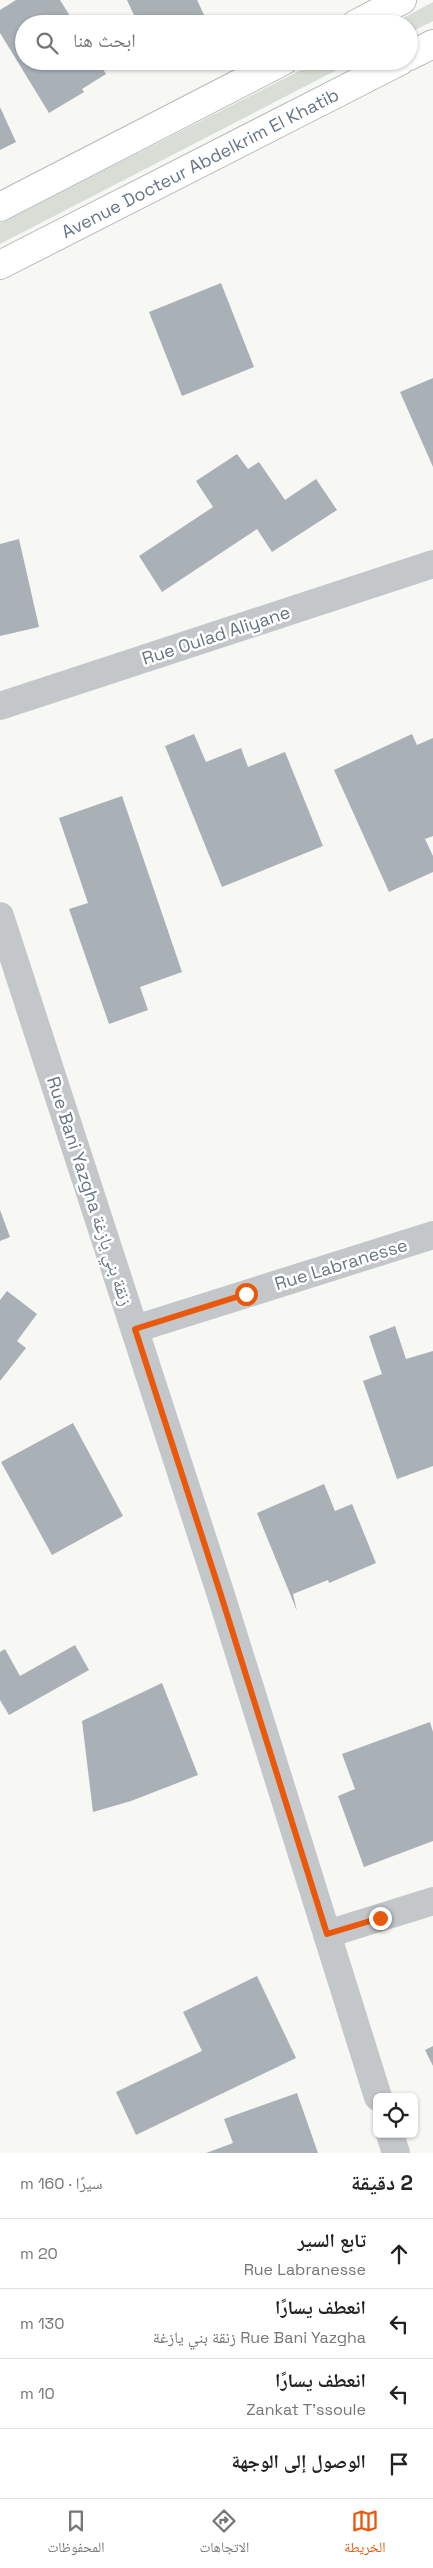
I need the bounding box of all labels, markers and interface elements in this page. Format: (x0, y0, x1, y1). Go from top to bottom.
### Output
search box (15, 15, 418, 70)
text: ابحث هنا (73, 28, 136, 53)
icon: search (33, 29, 61, 57)
street label: Avenue Docteur Abdelkrim El Khatib (57, 83, 343, 243)
street label: Rue Oulad Aliyane (139, 600, 293, 670)
street label: Rue Bani Yazgha زنقة بني يازغة (39, 1073, 138, 1310)
street label: Rue Labranesse (272, 1233, 410, 1295)
route start (235, 1283, 258, 1306)
route end (369, 1907, 392, 1930)
map controls (373, 2093, 418, 2138)
button: locate (373, 2093, 418, 2138)
text: 2 دقيقة (351, 2169, 413, 2196)
text: سيرًا · 160 m (20, 2173, 102, 2194)
text: تابع السير (298, 2228, 366, 2253)
icon: ahead (385, 2240, 413, 2268)
text: 20 m (20, 2243, 58, 2264)
text: Rue Labranesse (244, 2259, 366, 2280)
text: انعطف يسارًا (275, 2295, 366, 2320)
icon: left (385, 2310, 413, 2338)
text: 130 m (20, 2313, 65, 2334)
text: Rue Bani Yazgha زنقة بني يازغة (153, 2327, 366, 2348)
text: انعطف يسارًا (275, 2368, 366, 2393)
icon: left (385, 2380, 413, 2408)
text: 10 m (20, 2383, 55, 2404)
text: Zankat T'ssoule (246, 2399, 366, 2420)
text: الوصول إلى الوجهة (231, 2449, 366, 2474)
icon: arrive (385, 2450, 413, 2478)
tab: المحفوظات (48, 2507, 104, 2561)
tab: الاتجاهات (200, 2507, 249, 2561)
tab: الخريطة (344, 2507, 385, 2561)

